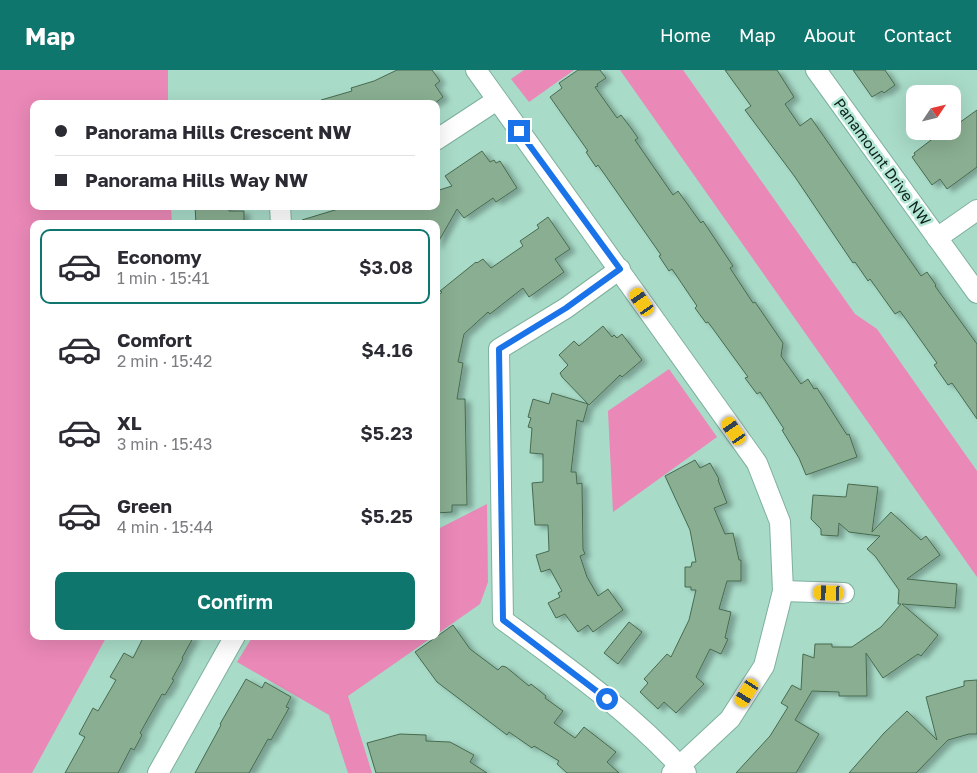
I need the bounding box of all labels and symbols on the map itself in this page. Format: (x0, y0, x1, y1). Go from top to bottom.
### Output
north arrow (906, 85, 961, 140)
street label: Panamount Drive NW (831, 94, 935, 228)
route end (508, 120, 530, 142)
car (627, 285, 656, 319)
car (719, 414, 748, 448)
car (813, 585, 844, 601)
car (732, 676, 761, 710)
route start (596, 688, 618, 710)

